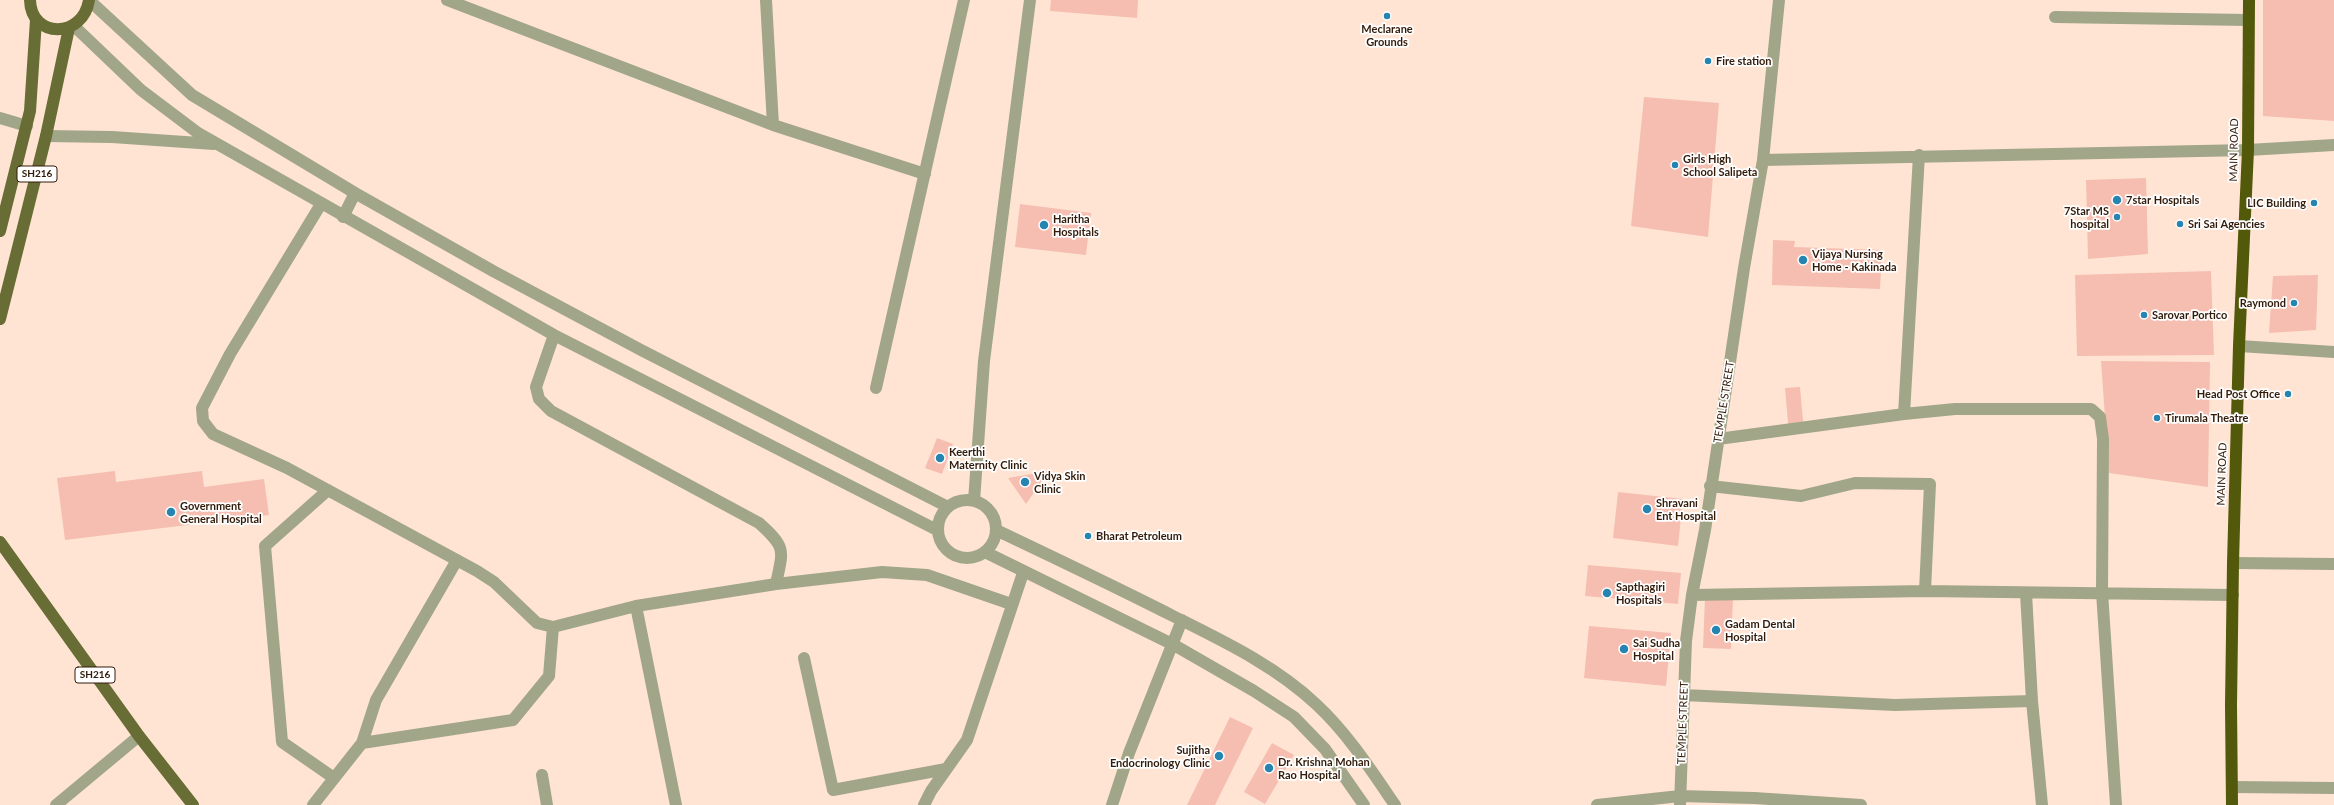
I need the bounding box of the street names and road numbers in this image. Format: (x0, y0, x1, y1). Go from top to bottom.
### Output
street label: MAIN ROAD (2227, 118, 2241, 182)
road number: SH216 (17, 166, 57, 182)
street label: TEMPLE STREET (1711, 360, 1737, 444)
street label: MAIN ROAD (2214, 442, 2230, 506)
road number: SH216 (75, 667, 115, 683)
street label: TEMPLE STREET (1675, 681, 1691, 765)

